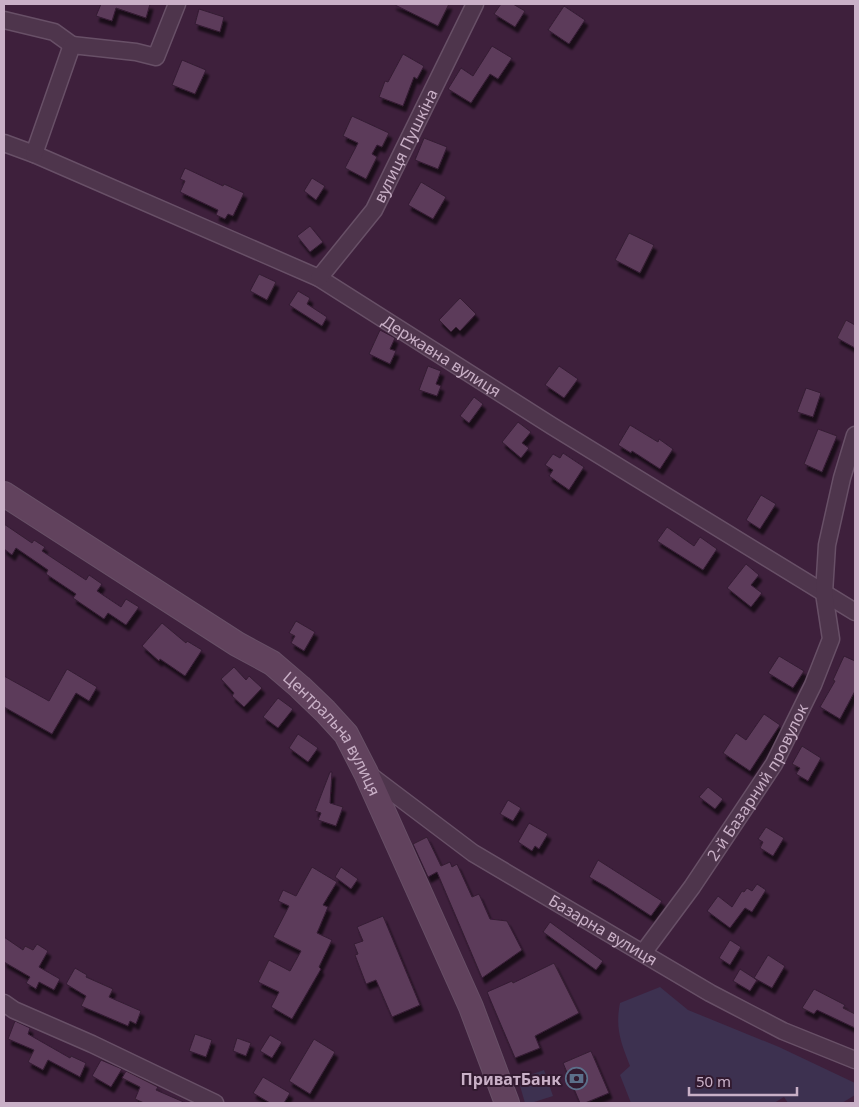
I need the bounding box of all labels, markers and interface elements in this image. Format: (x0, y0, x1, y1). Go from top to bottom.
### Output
street label: вулиця Пушкіна (368, 85, 443, 206)
street label: Державна вулиця (378, 310, 505, 402)
street label: Центральна вулиця (278, 666, 386, 799)
street label: 2-й Базарний провулок (702, 699, 813, 865)
street label: Базарна вулиця (545, 889, 662, 971)
scale bar (689, 1064, 796, 1096)
bank icon: ПриватБанк (565, 1067, 589, 1091)
place label: ПриватБанк (461, 1068, 561, 1090)
text: 50 m (696, 1071, 731, 1091)

